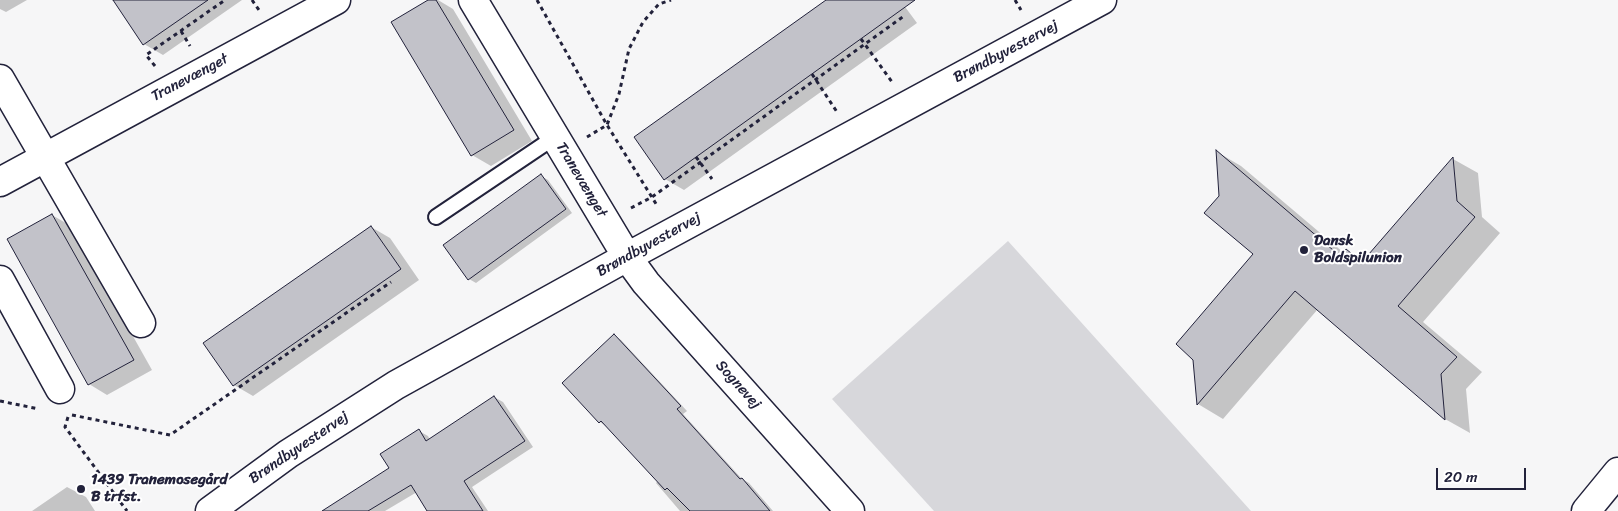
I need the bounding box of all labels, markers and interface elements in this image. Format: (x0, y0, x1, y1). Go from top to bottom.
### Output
street label: Brøndbyvestervej (950, 17, 1062, 87)
street label: Tranevænget (148, 50, 232, 106)
street label: Tranevænget (551, 139, 611, 221)
street label: Brøndbyvestervej (594, 209, 704, 281)
place label: Dansk Boldspilunion (1314, 232, 1402, 267)
marker: Dansk Boldspilunion (1298, 244, 1310, 256)
street label: Sognevej (711, 357, 765, 413)
street label: Brøndbyvestervej (246, 408, 352, 488)
scale bar (1438, 458, 1528, 490)
text: 20 m (1444, 464, 1478, 490)
place label: 1439 Tranemosegård B trfst. (91, 471, 227, 506)
marker: 1439 Tranemosegård B trfst. (75, 483, 87, 495)

